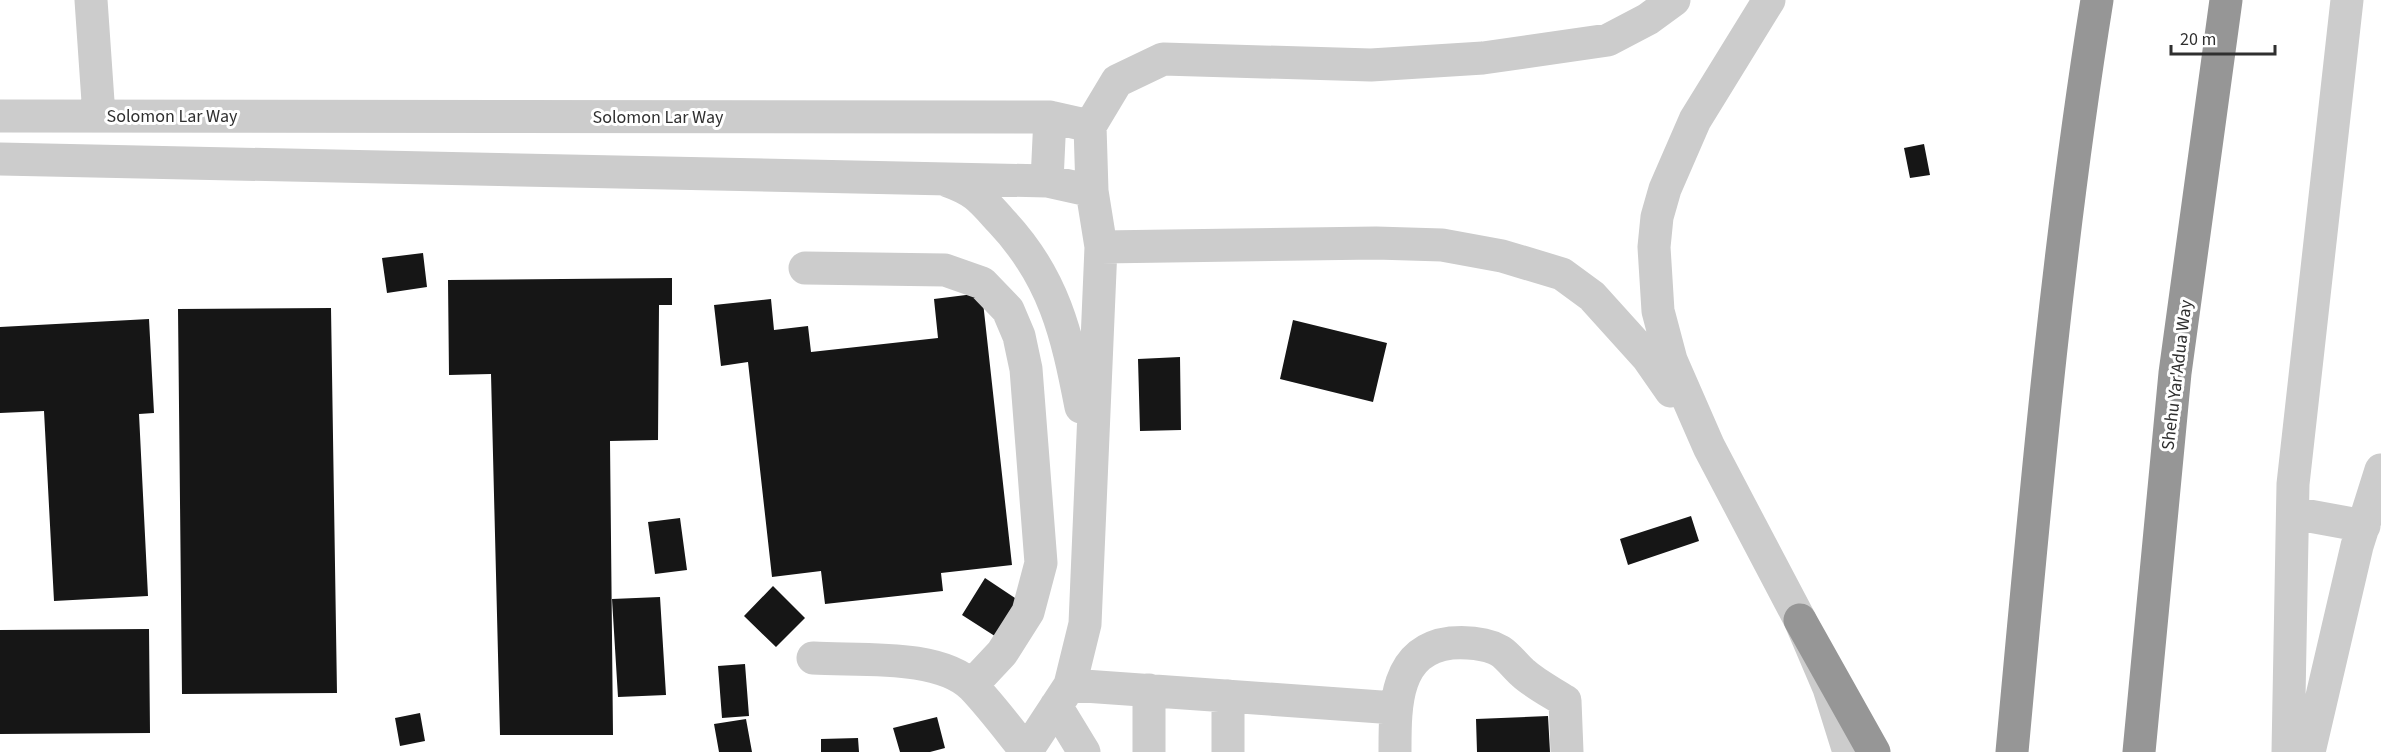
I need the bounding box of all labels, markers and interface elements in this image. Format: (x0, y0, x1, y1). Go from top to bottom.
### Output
scale bar (2171, 18, 2274, 56)
text: 20 m (2180, 27, 2216, 52)
street label: Solomon Lar Way (107, 104, 238, 129)
street label: Solomon Lar Way (593, 105, 724, 130)
street label: Shehu Yar'Adua Way (2155, 298, 2199, 452)

